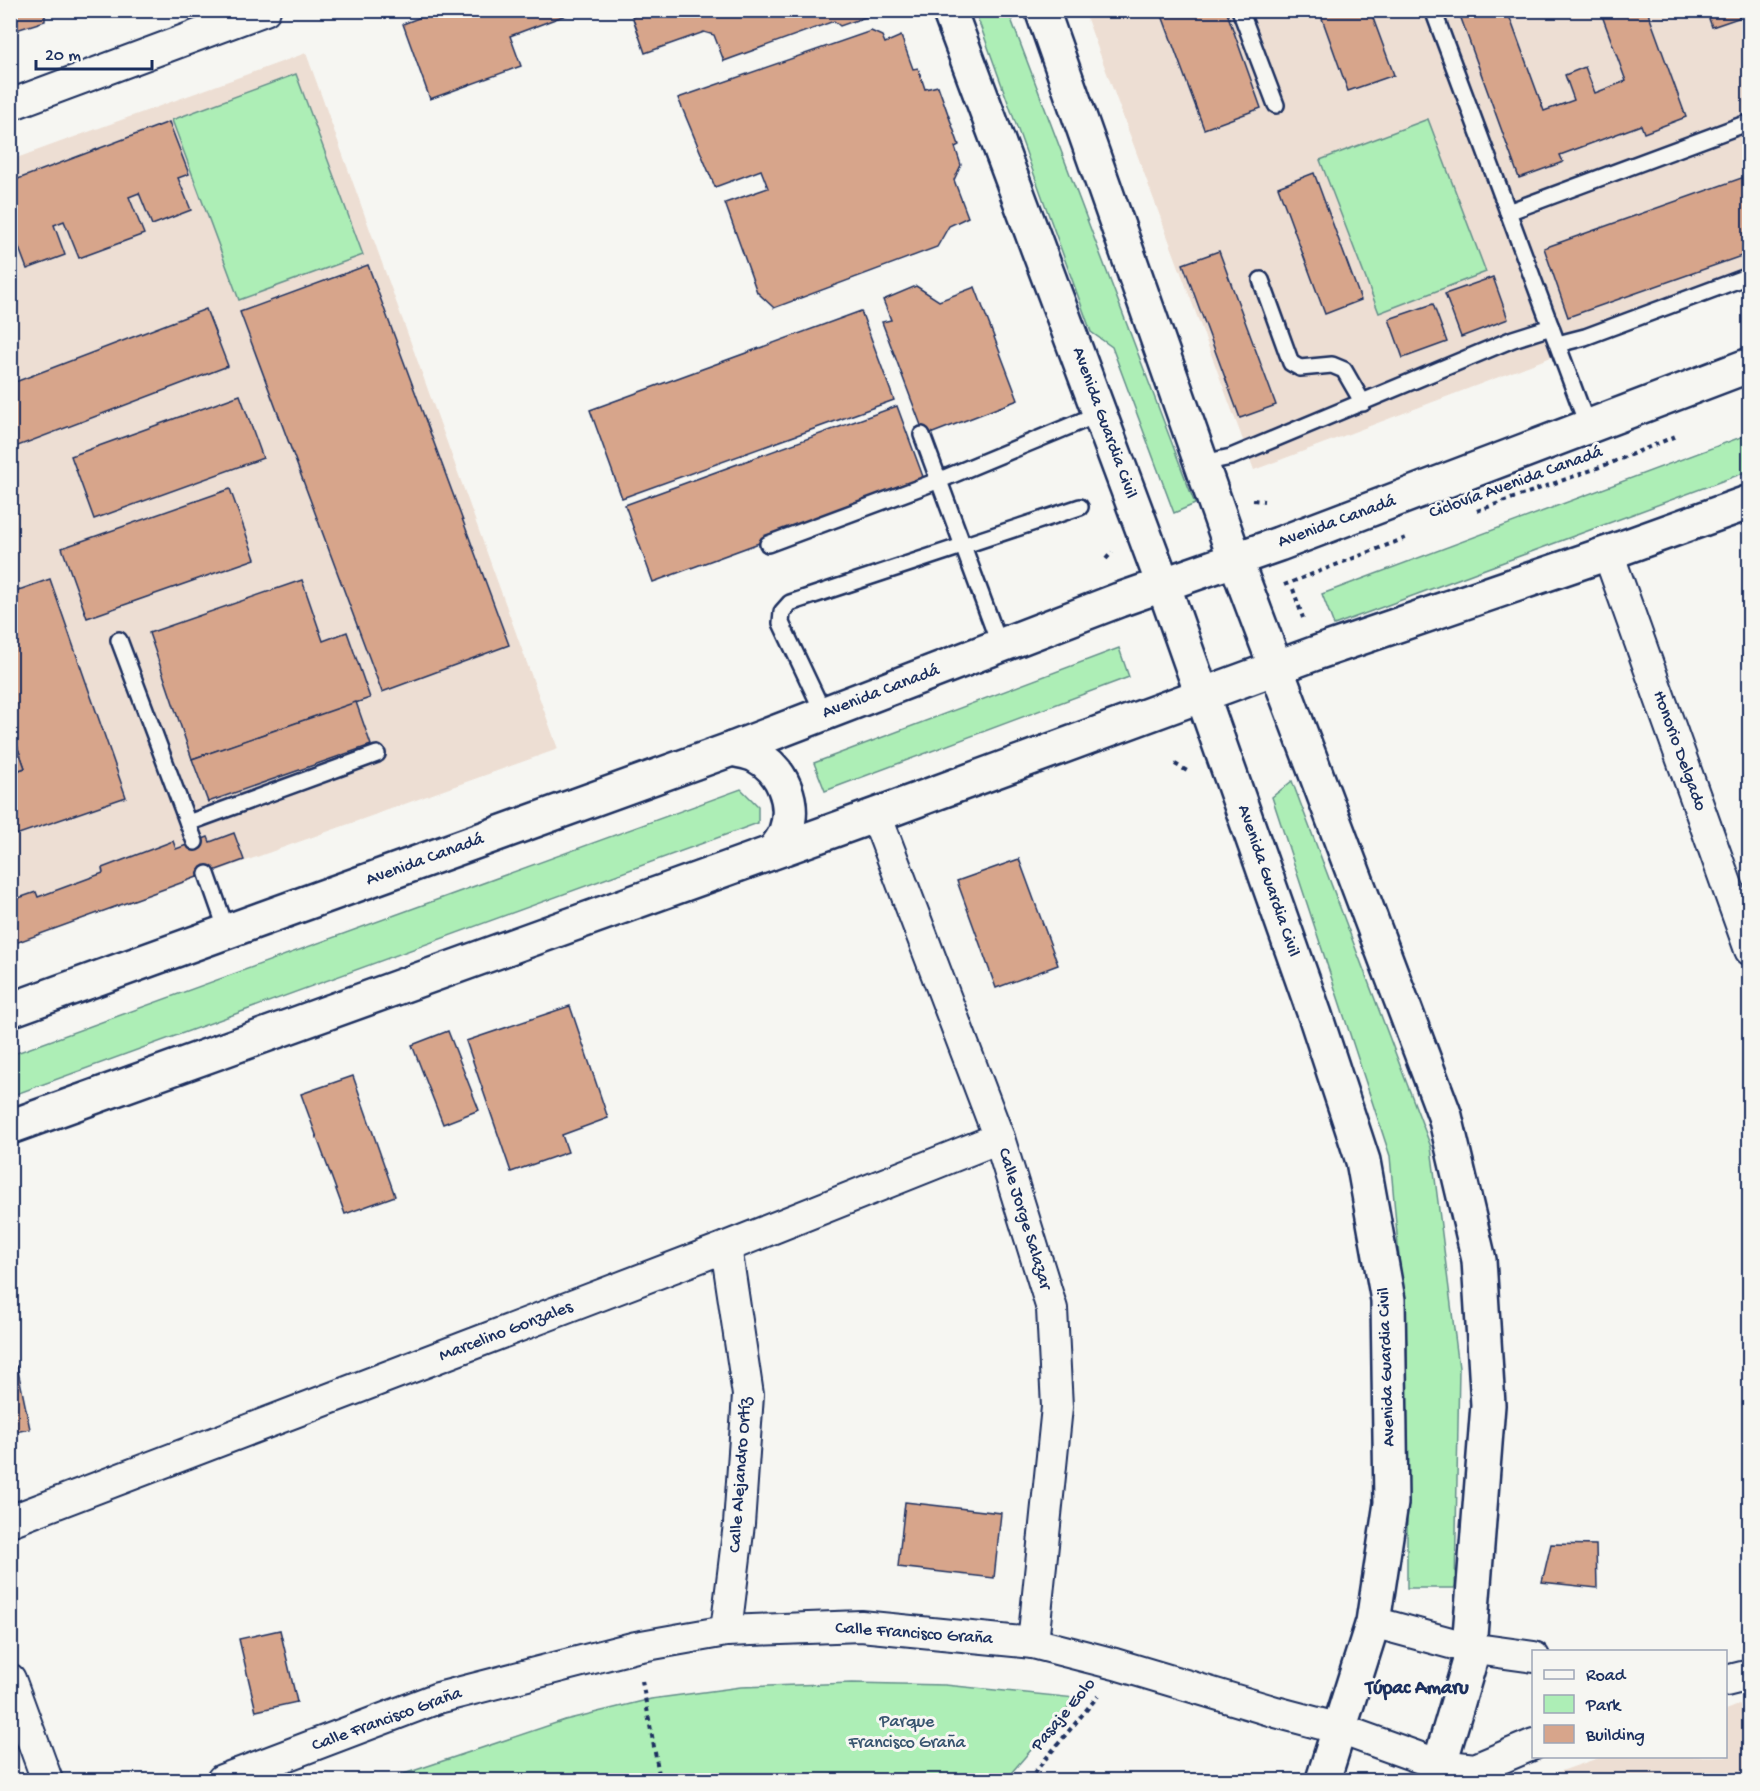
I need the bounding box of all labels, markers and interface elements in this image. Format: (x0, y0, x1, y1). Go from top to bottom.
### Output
scale bar (36, 33, 152, 71)
text: 20 m (45, 46, 81, 67)
street label: Avenida Guardia Civil (1067, 344, 1141, 502)
street label: Ciclovía Avenida Canadá (1426, 441, 1607, 524)
street label: Avenida Canadá (1275, 491, 1400, 553)
street label: Avenida Canadá (819, 660, 944, 724)
street label: Honorio Delgado (1647, 688, 1711, 814)
street label: Avenida Guardia Civil (1232, 802, 1304, 960)
street label: Avenida Canadá (363, 829, 488, 891)
street label: Calle Jorge Salazar (992, 1146, 1056, 1294)
street label: Avenida Guardia Civil (1374, 1287, 1400, 1447)
street label: Marcelino Gonzales (436, 1296, 577, 1367)
street label: Calle Alejandro Ortíz (725, 1395, 757, 1553)
street label: Calle Francisco Graña (834, 1618, 995, 1650)
legend (1532, 1650, 1727, 1758)
text: Road (1586, 1666, 1627, 1687)
street label: Pasaje Eolo (1027, 1674, 1101, 1757)
district label: Túpac Amaru (1363, 1678, 1469, 1701)
street label: Calle Francisco Graña (309, 1683, 466, 1757)
text: Park (1585, 1696, 1622, 1717)
park label: Parque Francisco Graña (848, 1712, 966, 1754)
text: Building (1585, 1726, 1645, 1747)

